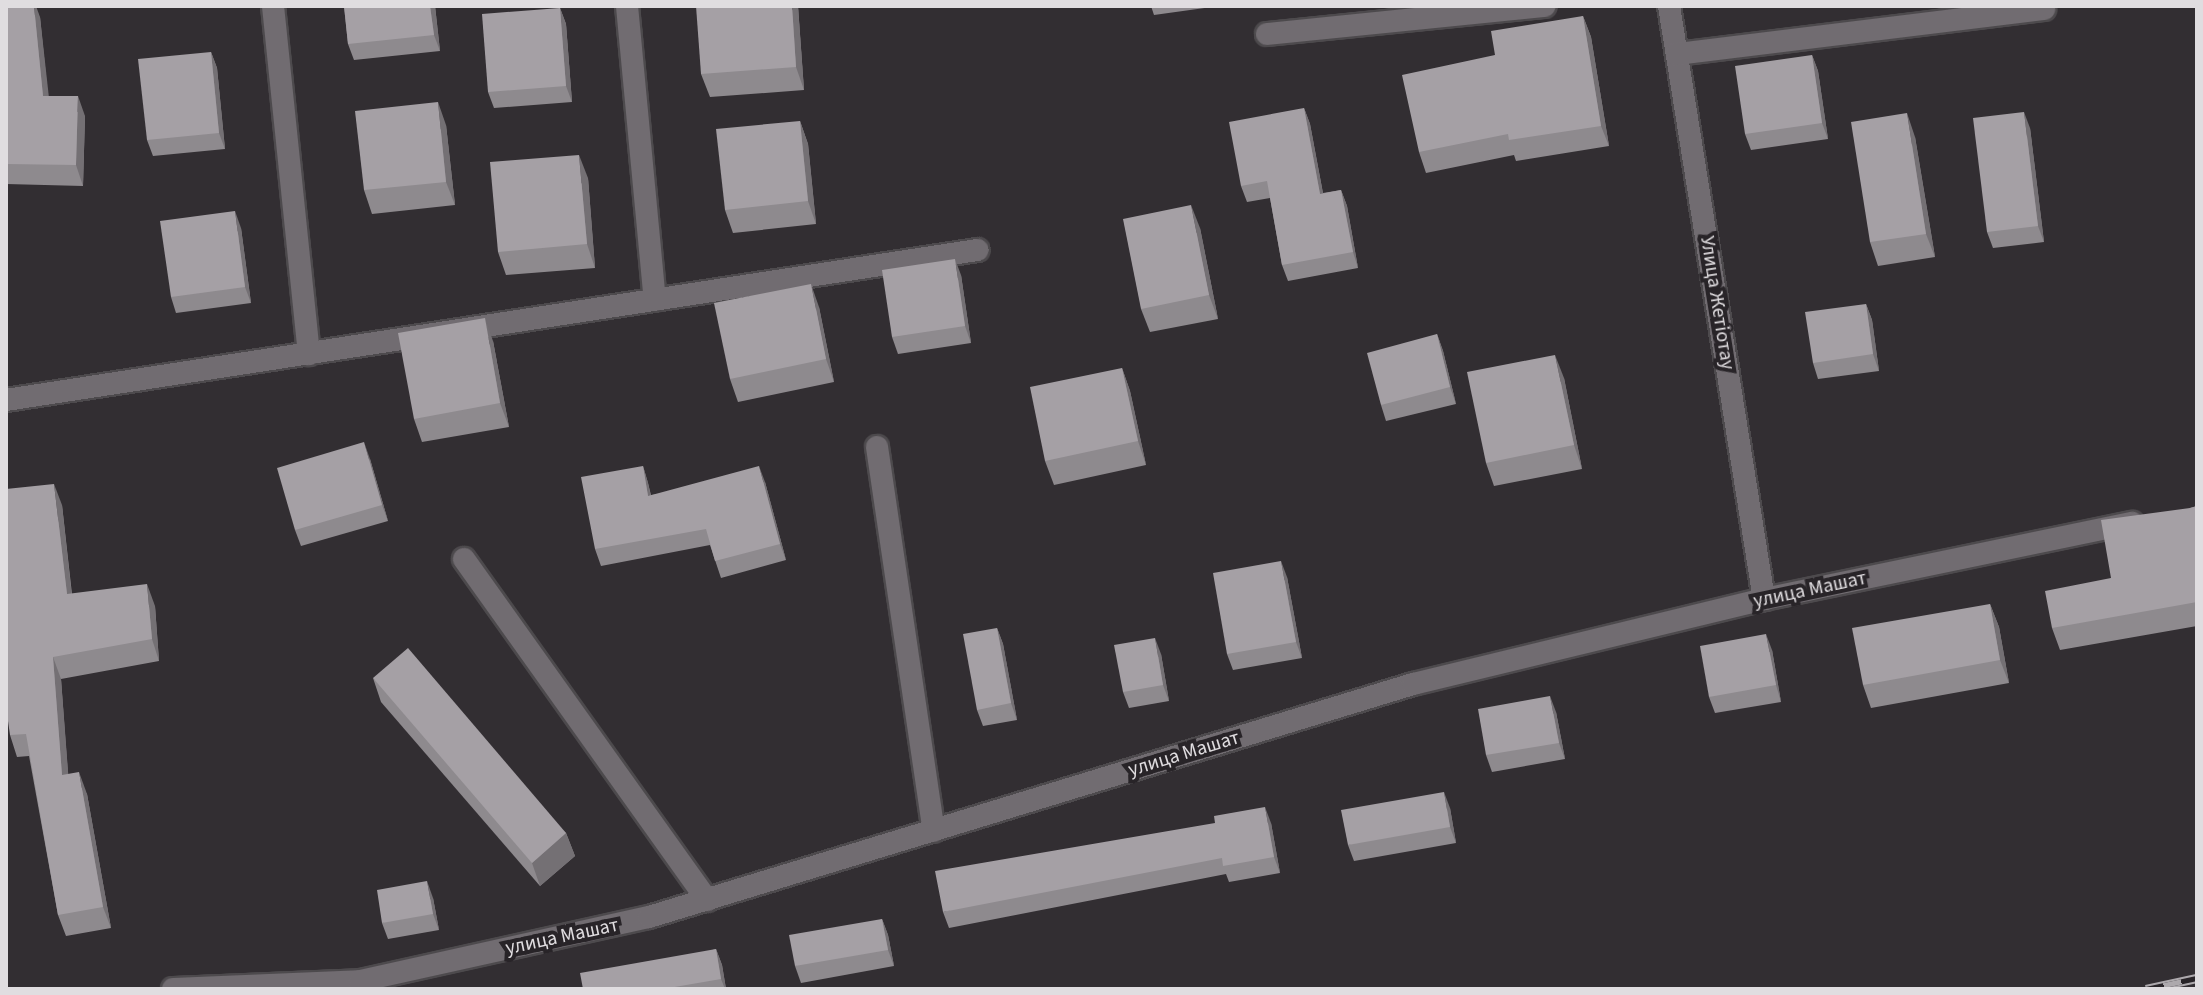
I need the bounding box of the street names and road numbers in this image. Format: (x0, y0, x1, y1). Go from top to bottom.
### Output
street label: Улица Жетіотау (1695, 235, 1739, 371)
street label: улица Машат (1751, 566, 1869, 614)
street label: улица Машат (1125, 726, 1243, 782)
street label: улица Машат (503, 913, 621, 961)

